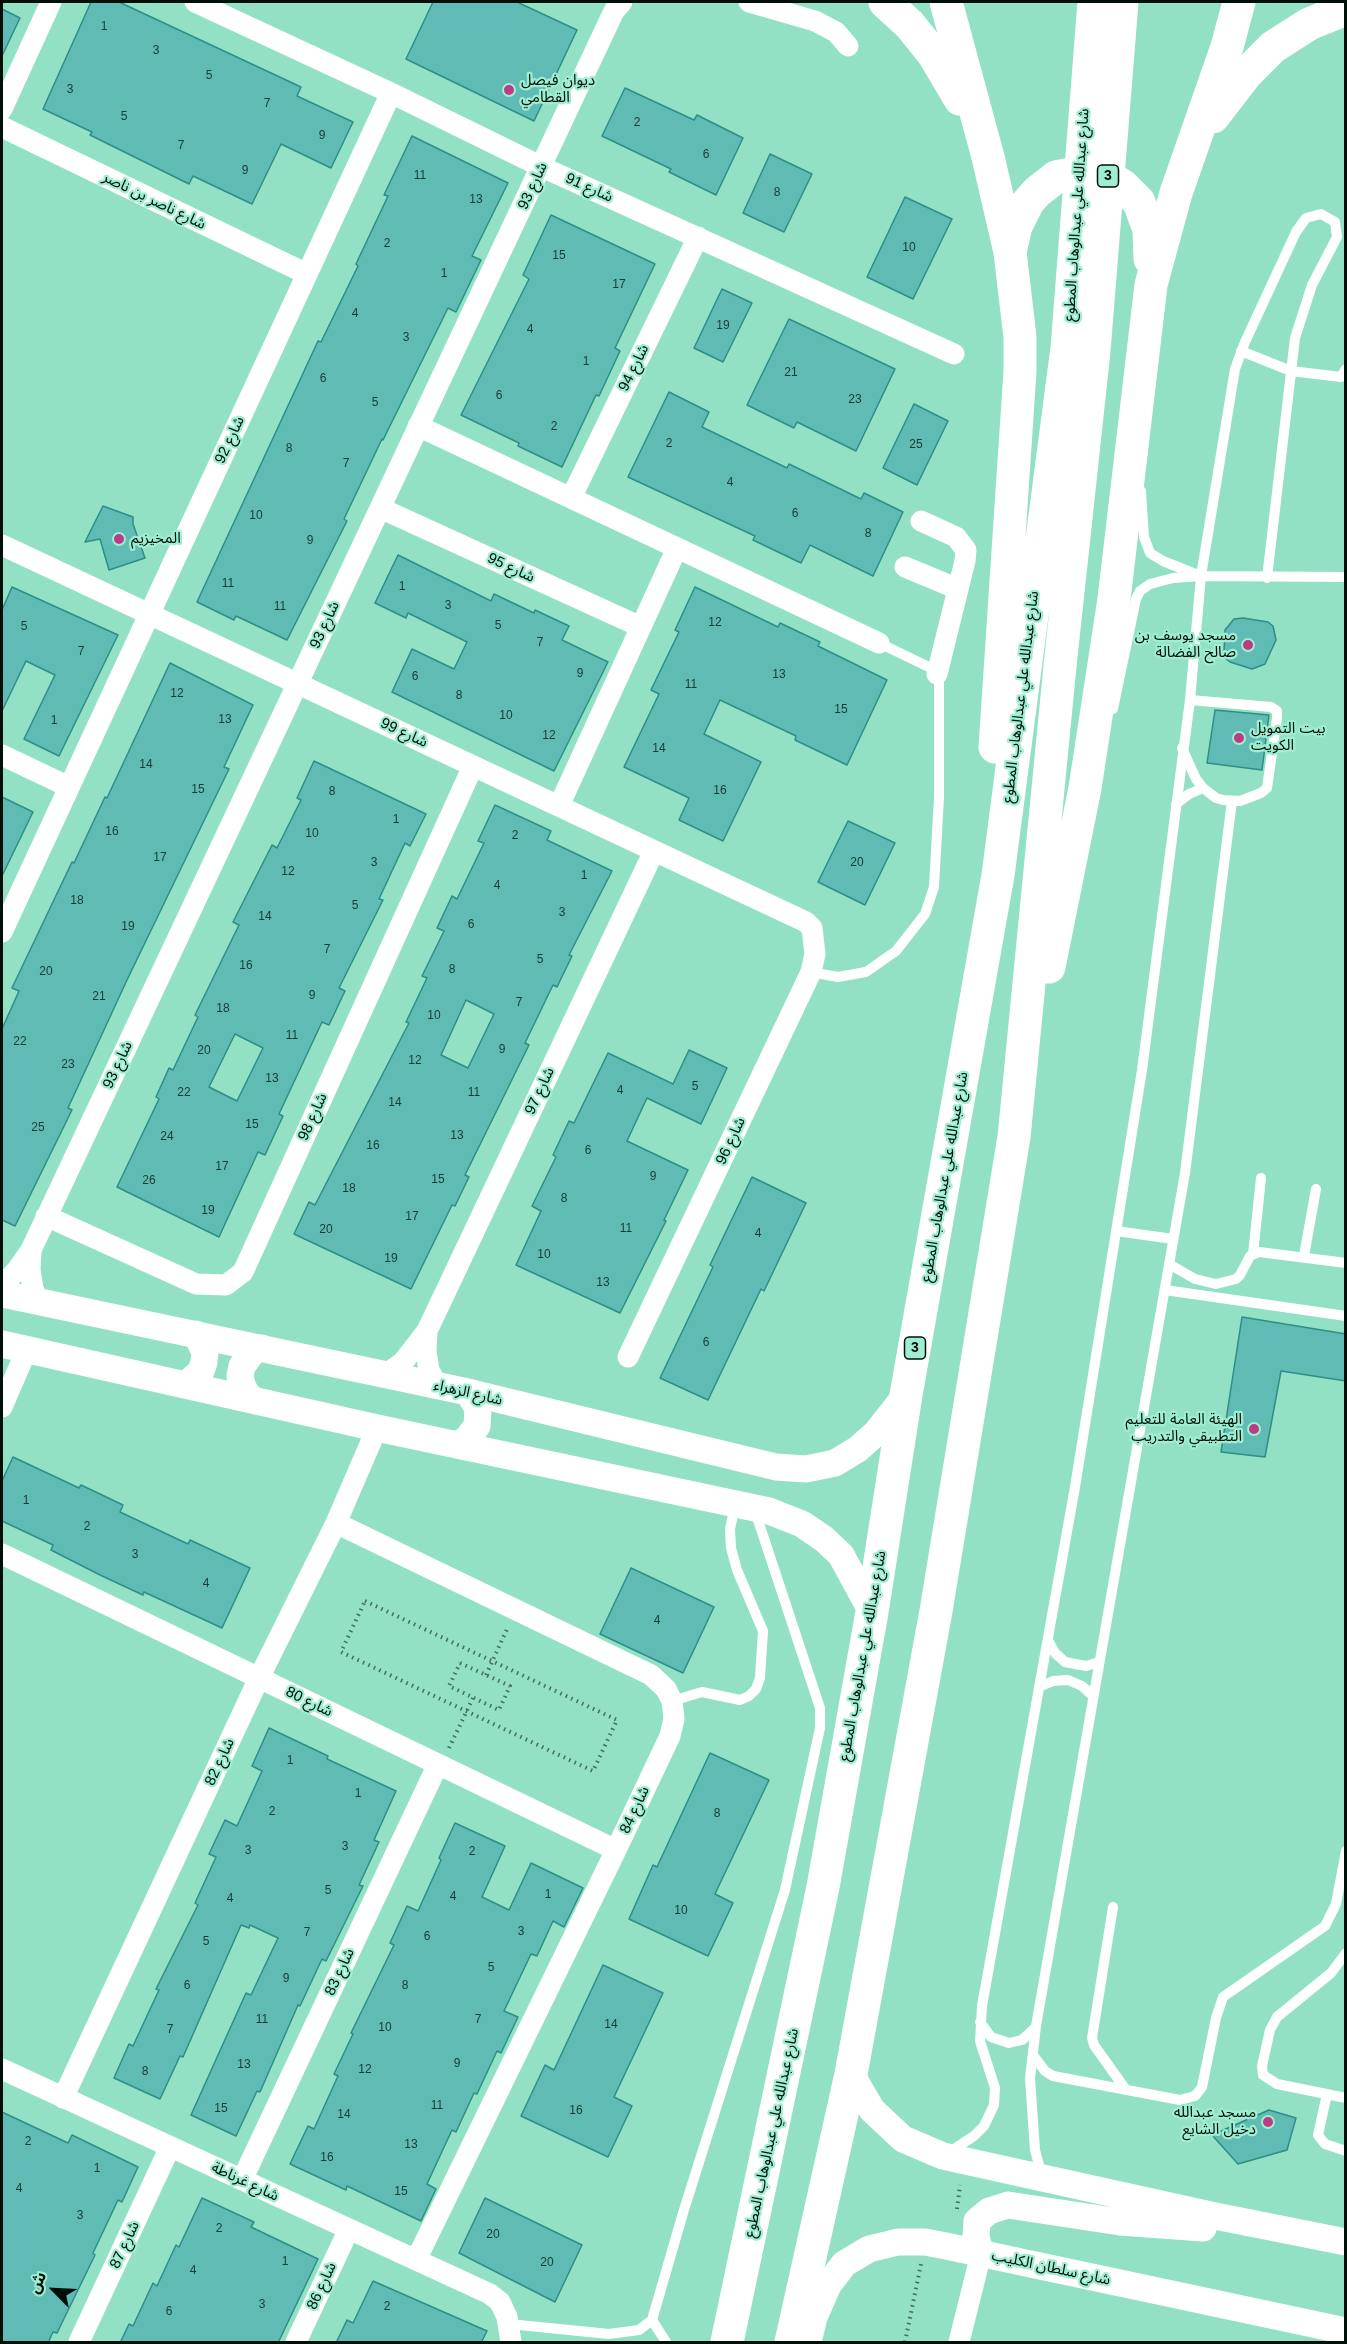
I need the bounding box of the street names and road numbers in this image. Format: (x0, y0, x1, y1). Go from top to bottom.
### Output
street label: شارع عبدالله علي عبدالوهاب المطوع (1061, 108, 1093, 322)
street label: شارع 93 (514, 159, 552, 213)
road number: 3 (1098, 165, 1118, 187)
street label: شارع ناصر بن ناصر (100, 168, 208, 234)
street label: شارع 91 (562, 170, 616, 206)
street label: شارع 94 (615, 342, 653, 394)
street label: شارع 92 (211, 413, 249, 467)
street label: شارع 95 (484, 549, 538, 587)
street label: شارع عبدالله علي عبدالوهاب المطوع (999, 590, 1043, 804)
street label: شارع 93 (306, 598, 344, 652)
street label: شارع 99 (377, 714, 431, 752)
street label: شارع 93 (99, 1038, 137, 1092)
street label: شارع 97 (521, 1064, 559, 1118)
street label: شارع عبدالله علي عبدالوهاب المطوع (918, 1070, 972, 1284)
street label: شارع 98 (295, 1090, 331, 1144)
street label: شارع 96 (712, 1114, 750, 1168)
road number: 3 (904, 1337, 926, 1359)
street label: شارع الزهراء (432, 1376, 504, 1410)
street label: شارع عبدالله علي عبدالوهاب المطوع (836, 1549, 890, 1763)
street label: شارع 80 (283, 1683, 335, 1721)
street label: شارع 82 (201, 1735, 239, 1789)
street label: شارع 84 (616, 1783, 654, 1837)
street label: شارع 83 (321, 1945, 359, 1999)
street label: شارع عبدالله علي عبدالوهاب المطوع (741, 2027, 803, 2239)
street label: شارع غرناطة (208, 2159, 282, 2205)
street label: شارع 87 (106, 2218, 144, 2272)
street label: شارع سلطان الكليب (990, 2247, 1112, 2289)
street label: شارع 86 (303, 2259, 341, 2313)

